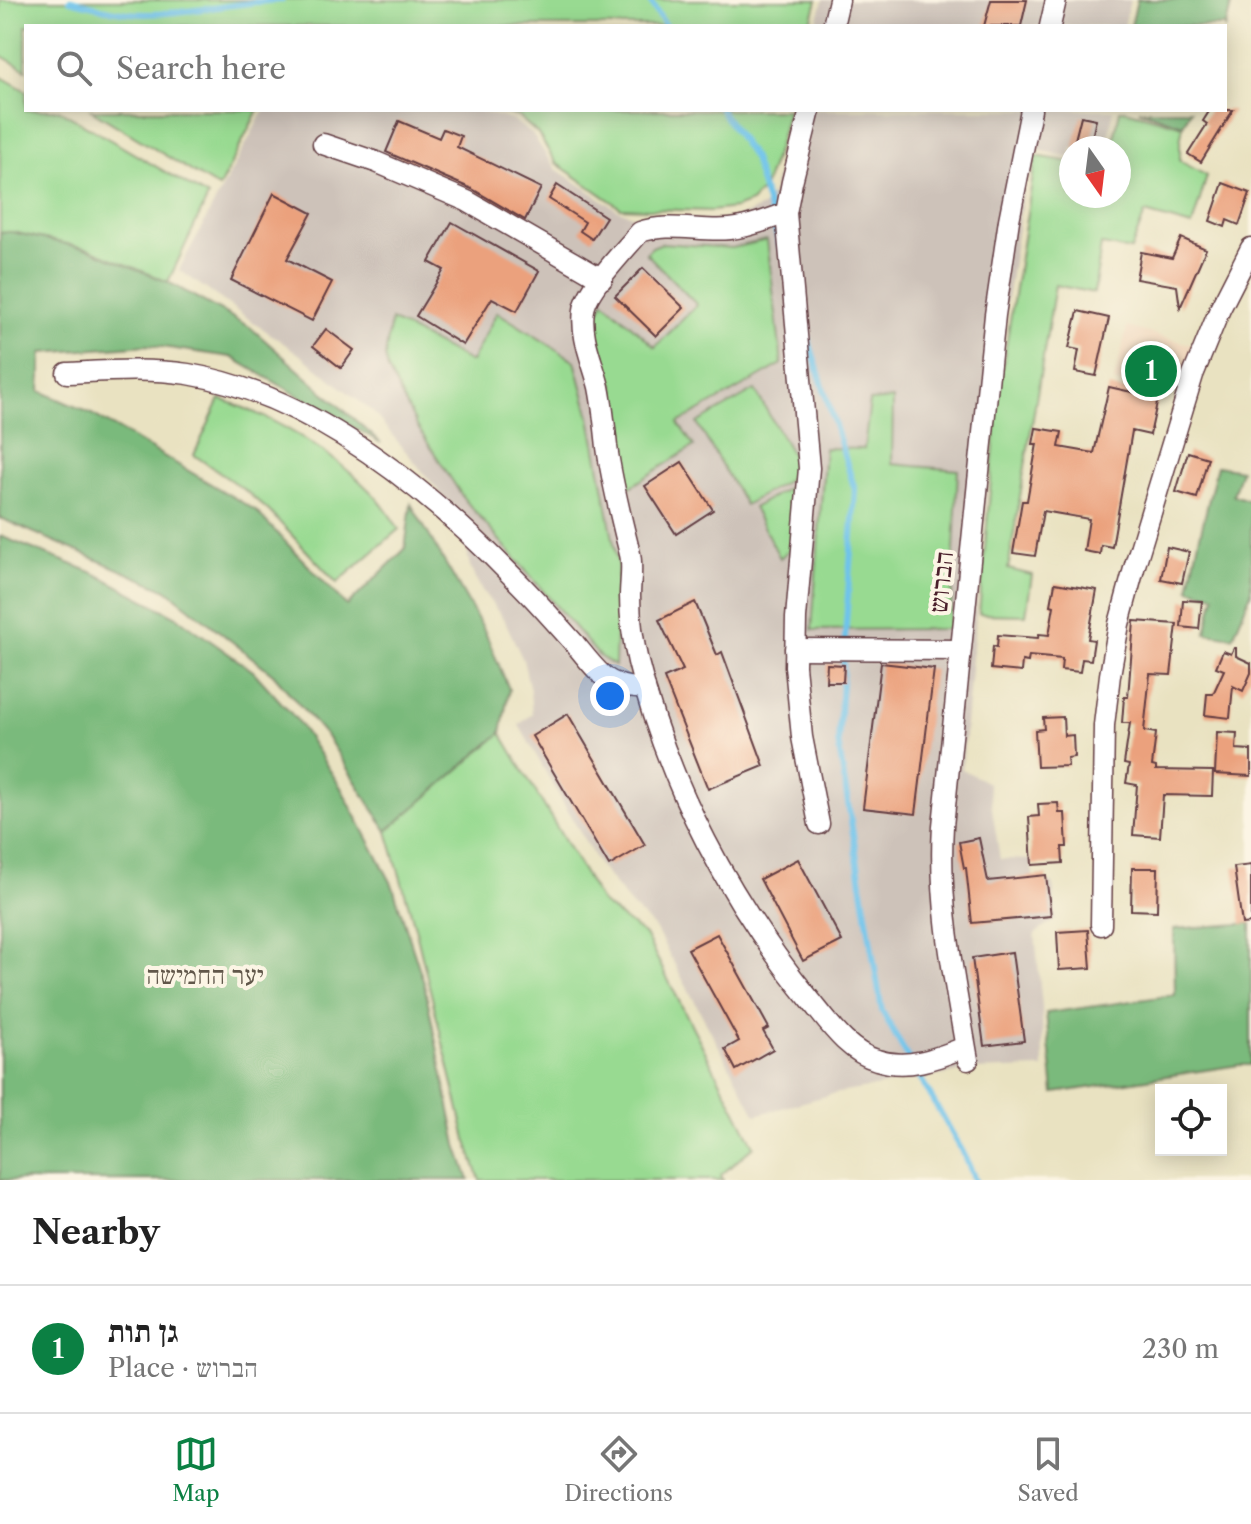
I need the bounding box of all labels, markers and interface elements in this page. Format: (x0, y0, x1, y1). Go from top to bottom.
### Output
search box (24, 24, 1227, 112)
icon: search (52, 46, 96, 90)
text: Search here (116, 50, 286, 87)
north arrow (1059, 136, 1131, 208)
pin: 1 (1125, 341, 1177, 401)
street label: הברוש (922, 550, 960, 614)
your location (590, 676, 630, 716)
park label: יער החמישה (146, 959, 264, 991)
map controls (1155, 1084, 1227, 1156)
button: locate (1155, 1084, 1227, 1156)
text: Nearby (32, 1211, 160, 1253)
text: גן תות (108, 1313, 179, 1350)
text: 1 (52, 1333, 64, 1365)
text: 230 m (1142, 1333, 1219, 1365)
text: Place · הברוש (108, 1352, 258, 1384)
tab: Map (172, 1432, 220, 1507)
tab: Directions (564, 1432, 673, 1507)
tab: Saved (1018, 1432, 1079, 1507)

